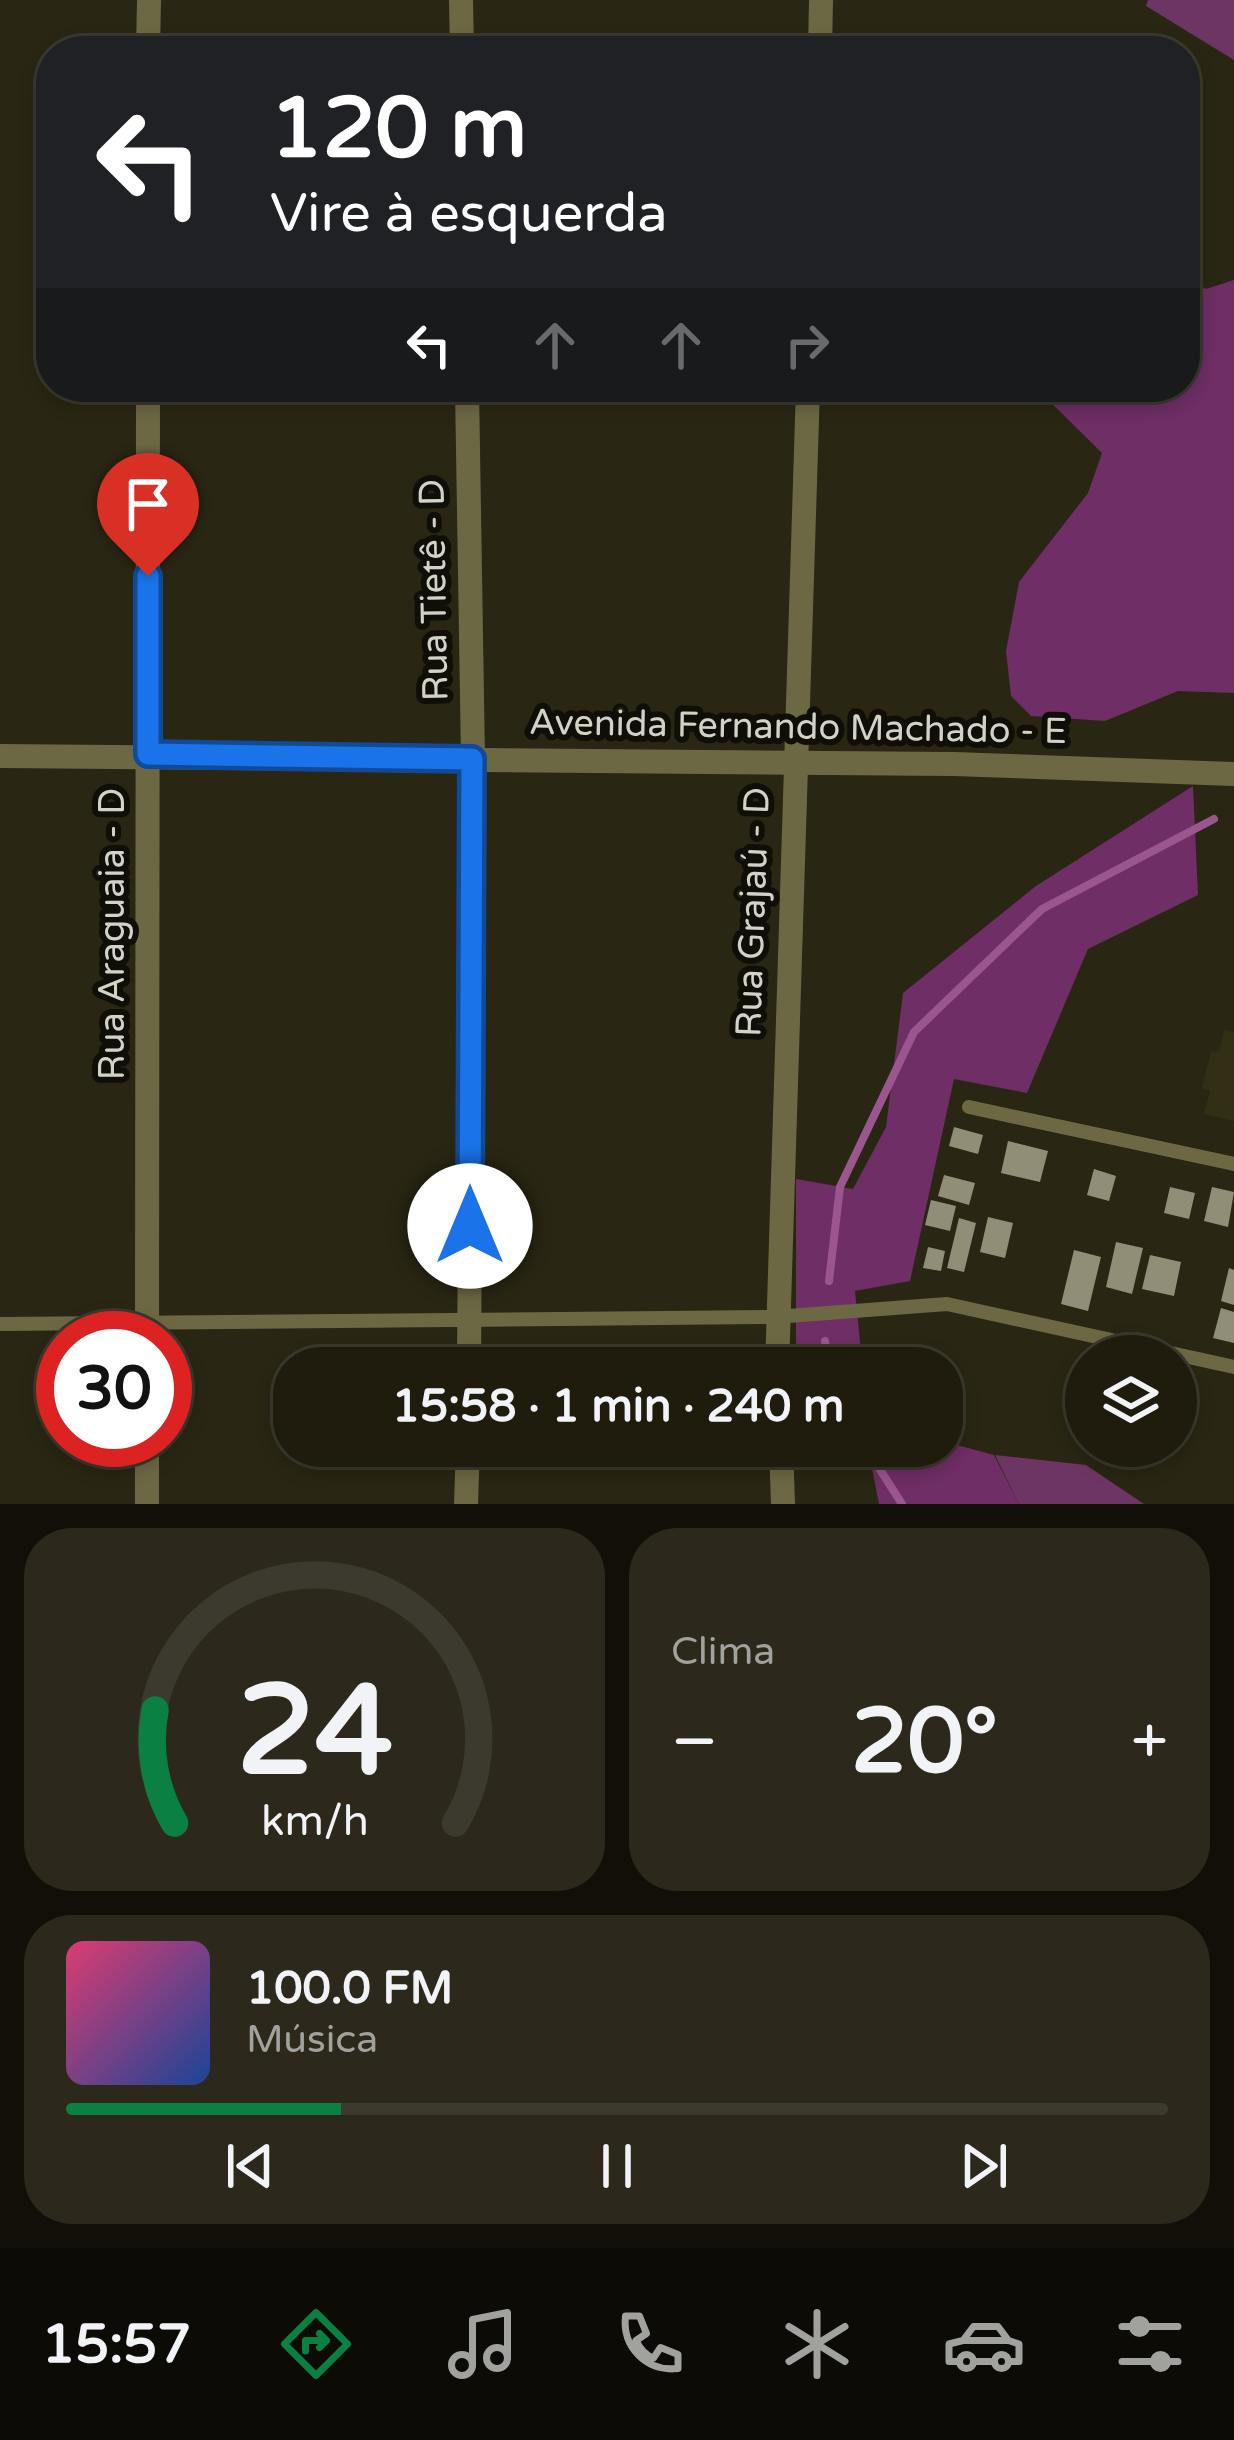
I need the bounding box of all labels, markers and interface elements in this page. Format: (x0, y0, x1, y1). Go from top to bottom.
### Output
text: 120 m (270, 79, 527, 180)
icon: left (72, 84, 228, 240)
text: Vire à esquerda (270, 181, 668, 246)
icon: left (396, 312, 462, 378)
icon: ahead (522, 312, 588, 378)
icon: ahead (648, 312, 714, 378)
icon: right (774, 312, 840, 378)
pin (97, 453, 199, 576)
icon: arrive (115, 471, 181, 537)
street label: Rua Tietê - D (411, 478, 457, 702)
street label: Avenida Fernando Machado - E (529, 701, 1067, 753)
street label: Rua Grajaú - D (727, 786, 779, 1038)
street label: Rua Araguaia - D (91, 788, 134, 1080)
position arrow (407, 1163, 533, 1289)
speed limit sign: 30 (36, 1311, 192, 1467)
map controls (1065, 1335, 1197, 1467)
button: layers (1065, 1335, 1197, 1467)
text: 15:58 · 1 min · 240 m (392, 1380, 844, 1434)
text: Clima (671, 1628, 775, 1675)
text: 24 (236, 1657, 393, 1808)
text: 20° (851, 1688, 998, 1797)
text: − (671, 1702, 718, 1782)
text: + (1131, 1702, 1168, 1782)
text: km/h (261, 1795, 368, 1846)
text: 100.0 FM (246, 1962, 453, 2016)
text: Música (246, 2016, 378, 2063)
icon: previous (217, 2133, 283, 2199)
icon: pause (584, 2133, 650, 2199)
icon: next (951, 2133, 1017, 2199)
icon: directions (274, 2302, 358, 2386)
icon: music (441, 2302, 525, 2386)
icon: phone (608, 2302, 692, 2386)
icon: climate (775, 2302, 859, 2386)
icon: car (942, 2302, 1026, 2386)
icon: filters (1108, 2302, 1192, 2386)
text: 15:57 (41, 2312, 191, 2377)

